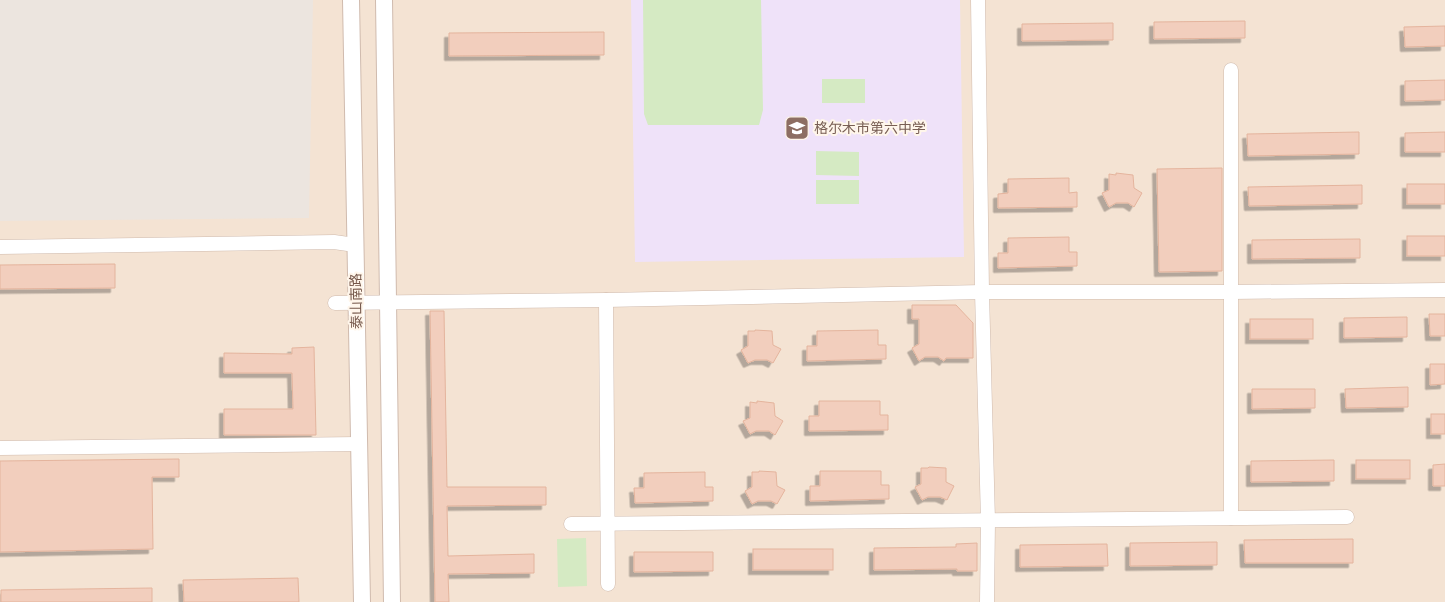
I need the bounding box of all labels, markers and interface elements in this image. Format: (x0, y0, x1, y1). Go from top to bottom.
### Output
school or university icon: 格尔木市第六中学 (784, 115, 810, 141)
place label: 格尔木市第六中学 (814, 119, 926, 136)
street label: 泰山南路 (347, 273, 364, 329)

